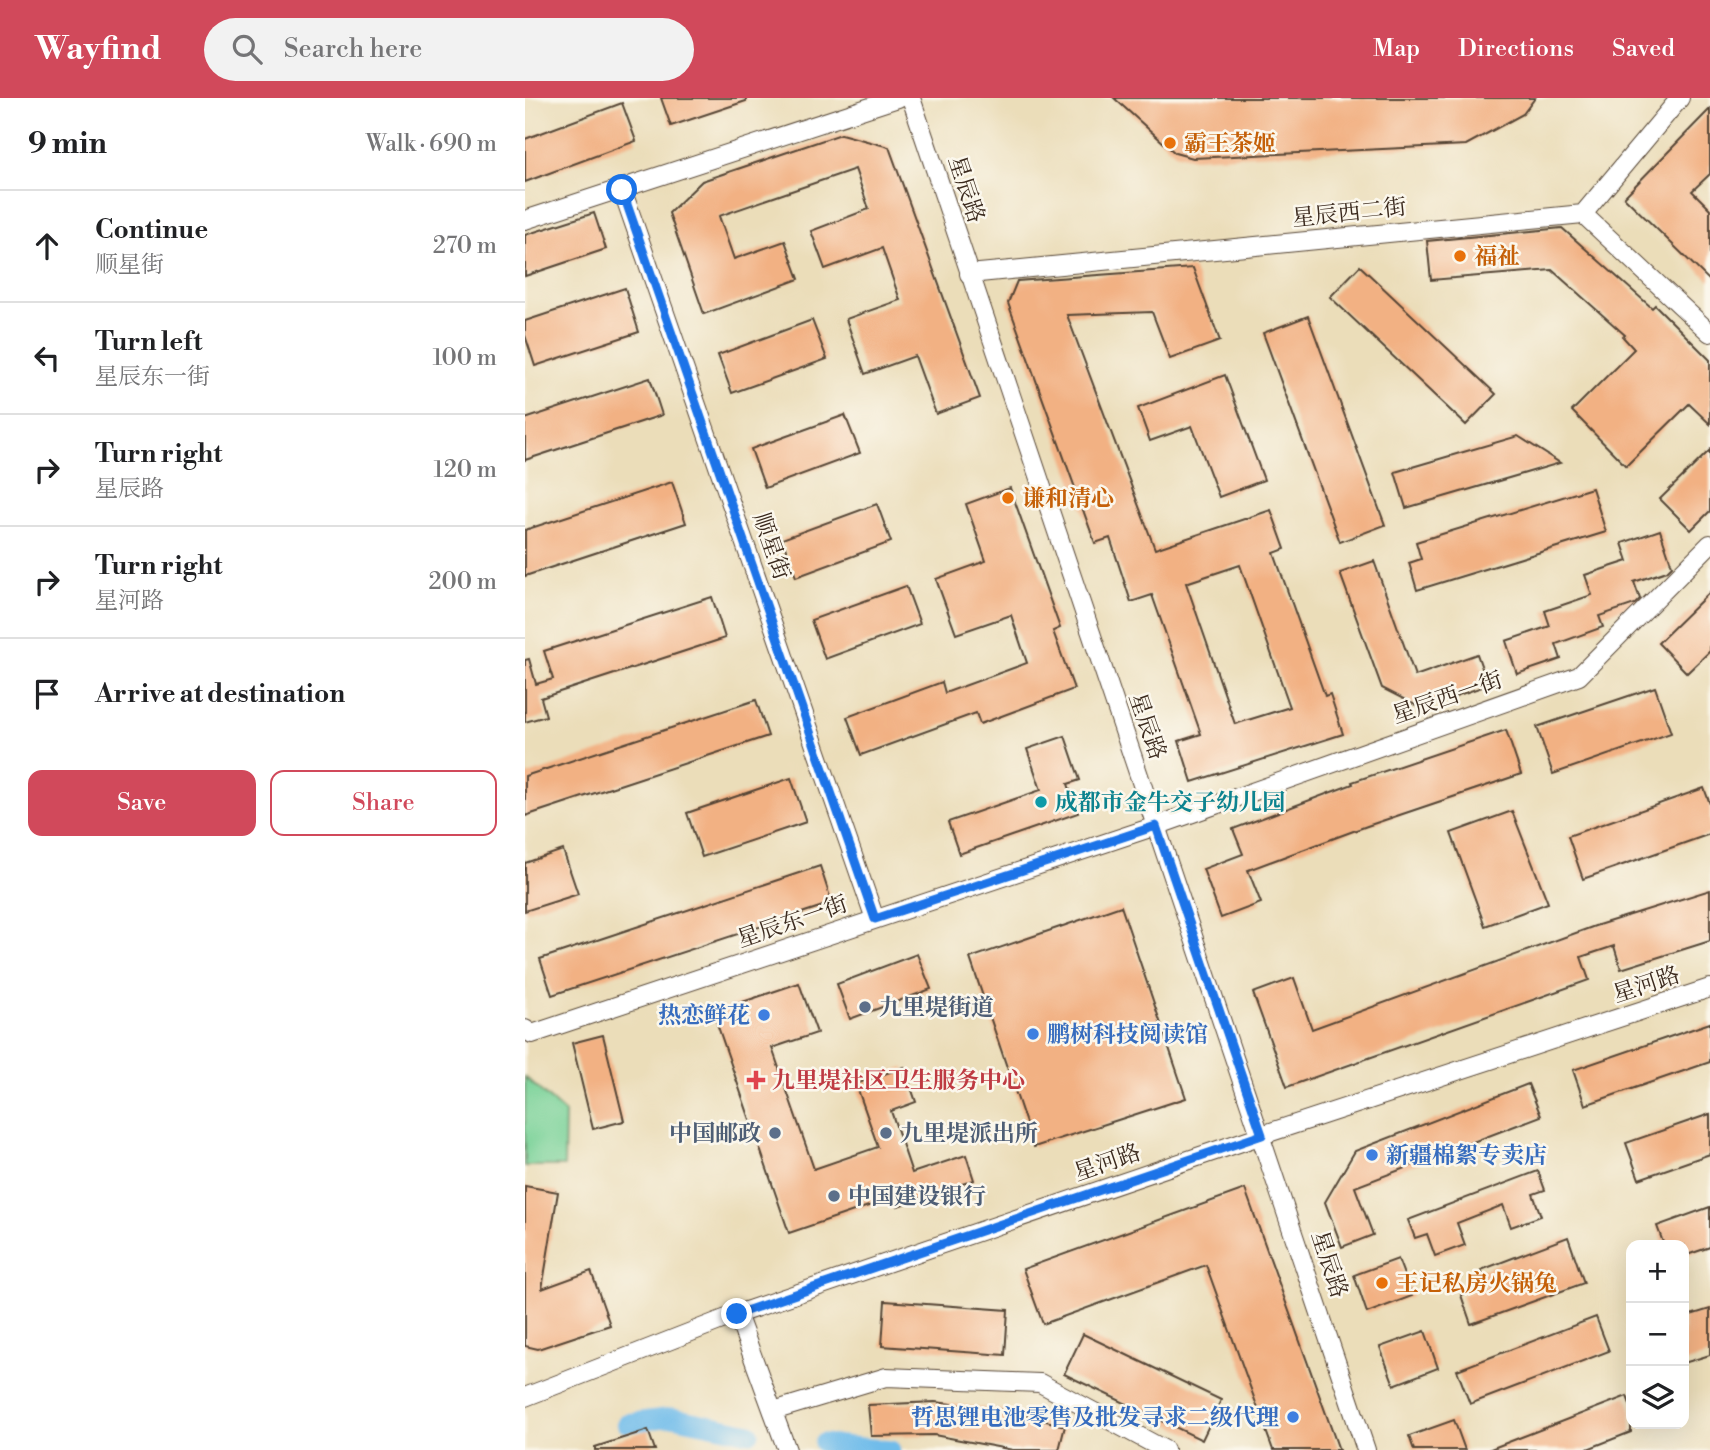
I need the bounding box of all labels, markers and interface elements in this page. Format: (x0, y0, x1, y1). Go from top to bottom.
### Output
search box (204, 18, 694, 81)
text: Wayfind (35, 29, 162, 70)
icon: search (228, 30, 266, 68)
text: Search here (284, 33, 422, 65)
text: Map (1373, 34, 1420, 64)
text: Directions (1458, 34, 1574, 64)
text: Saved (1612, 34, 1675, 64)
text: 9 min (28, 125, 107, 163)
text: Walk · 690 m (366, 130, 497, 158)
place label: 霸王茶姬 (1184, 130, 1276, 158)
marker: 霸王茶姬 (1162, 135, 1178, 151)
street label: 星辰路 (942, 152, 990, 226)
route start (606, 174, 637, 205)
street label: 星辰西二街 (1290, 193, 1408, 233)
text: Continue (95, 214, 208, 246)
icon: ahead (28, 227, 66, 265)
text: 270 m (433, 232, 497, 260)
place label: 福祉 (1474, 243, 1520, 271)
marker: 福祉 (1452, 248, 1468, 264)
text: 顺星街 (95, 251, 164, 279)
text: Turn left (95, 326, 203, 358)
icon: left (28, 339, 66, 377)
text: 100 m (432, 344, 497, 372)
text: 星辰东一街 (95, 363, 210, 391)
text: Turn right (95, 438, 223, 470)
icon: right (28, 451, 66, 489)
text: 120 m (433, 456, 497, 484)
text: 星辰路 (95, 475, 164, 503)
place label: 谦和清心 (1022, 485, 1114, 513)
marker: 谦和清心 (1000, 490, 1016, 506)
street label: 顺星街 (747, 509, 796, 584)
text: Turn right (95, 550, 223, 582)
icon: right (28, 563, 66, 601)
text: 200 m (429, 568, 497, 596)
text: 星河路 (95, 587, 164, 615)
street label: 星辰西一街 (1388, 666, 1506, 730)
icon: arrive (28, 675, 66, 713)
text: Arrive at destination (95, 678, 345, 710)
street label: 星辰路 (1123, 689, 1172, 764)
button: Save (28, 770, 256, 836)
button: Share (270, 770, 497, 836)
place label: 成都市金牛交子幼儿园 (1055, 789, 1285, 817)
marker: 成都市金牛交子幼儿园 (1033, 794, 1049, 810)
street label: 星辰东一街 (733, 890, 851, 954)
street label: 星河路 (1609, 961, 1683, 1009)
place label: 九里堤街道 (879, 994, 994, 1022)
marker: 九里堤街道 (857, 999, 873, 1015)
place label: 热恋鲜花 (658, 1002, 750, 1030)
marker: 热恋鲜花 (756, 1007, 772, 1023)
place label: 鹏树科技阅读馆 (1047, 1021, 1208, 1049)
marker: 鹏树科技阅读馆 (1025, 1026, 1041, 1042)
place label: 九里堤社区卫生服务中心 (772, 1067, 1025, 1095)
marker: 九里堤社区卫生服务中心 (746, 1070, 766, 1090)
place label: 中国邮政 (669, 1120, 761, 1148)
place label: 九里堤派出所 (900, 1120, 1038, 1148)
marker: 中国邮政 (767, 1125, 783, 1141)
marker: 九里堤派出所 (878, 1125, 894, 1141)
street label: 星河路 (1070, 1138, 1145, 1187)
place label: 新疆棉絮专卖店 (1386, 1142, 1547, 1170)
marker: 新疆棉絮专卖店 (1364, 1147, 1380, 1163)
place label: 中国建设银行 (848, 1183, 986, 1211)
marker: 中国建设银行 (826, 1188, 842, 1204)
street label: 星辰路 (1305, 1227, 1353, 1301)
map controls (1626, 1240, 1689, 1429)
button: + (1626, 1240, 1689, 1303)
place label: 王记私房火锅兔 (1396, 1270, 1557, 1298)
marker: 王记私房火锅兔 (1374, 1275, 1390, 1291)
route end (721, 1298, 752, 1329)
button: − (1626, 1303, 1689, 1366)
button: layers (1626, 1366, 1689, 1429)
place label: 哲思锂电池零售及批发寻求二级代理 (911, 1404, 1279, 1432)
marker: 哲思锂电池零售及批发寻求二级代理 (1285, 1409, 1301, 1425)

